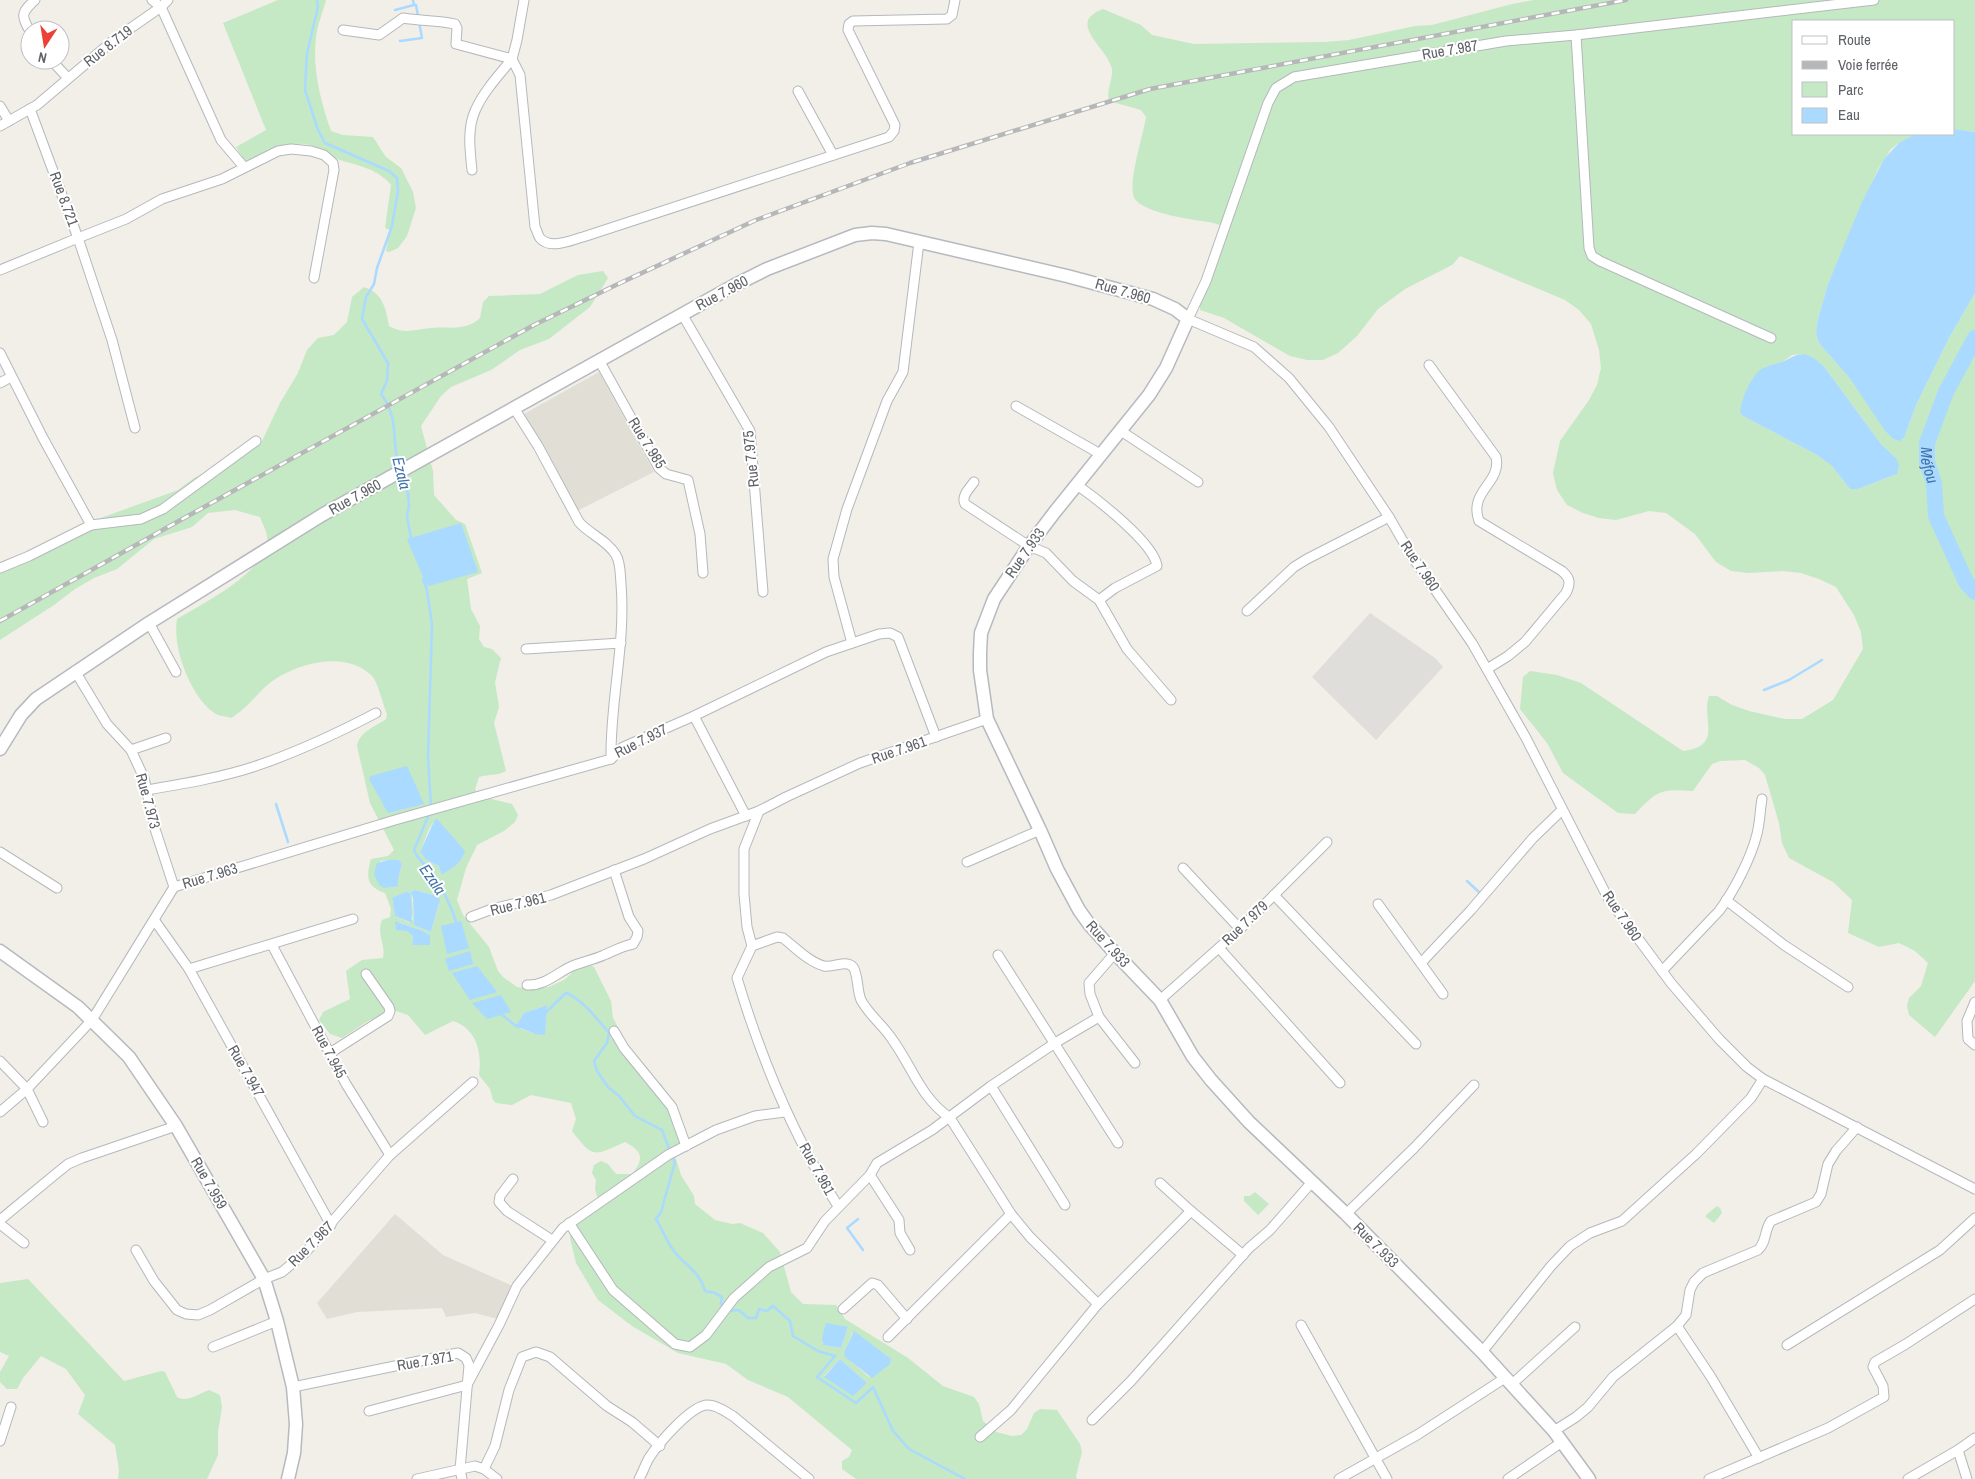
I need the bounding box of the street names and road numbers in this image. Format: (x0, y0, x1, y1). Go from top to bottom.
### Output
street label: Rue 8.719 (79, 20, 137, 71)
street label: Rue 7.987 (1420, 34, 1480, 65)
street label: Rue 8.721 (45, 169, 84, 229)
street label: Rue 7.960 (692, 270, 752, 315)
street label: Rue 7.960 (1093, 273, 1153, 308)
street label: Rue 7.985 (623, 413, 671, 473)
street label: Rue 7.975 (737, 430, 764, 488)
street label: Rue 7.960 (325, 474, 385, 520)
street label: Rue 7.933 (1000, 523, 1050, 582)
street label: Rue 7.960 (1396, 536, 1445, 595)
street label: Rue 7.937 (611, 718, 671, 763)
street label: Rue 7.961 (869, 730, 929, 769)
street label: Rue 7.973 (131, 771, 166, 831)
street label: Rue 7.963 (180, 857, 240, 894)
street label: Rue 7.961 (488, 886, 548, 921)
street label: Rue 7.960 (1598, 886, 1647, 945)
street label: Rue 7.979 (1217, 895, 1272, 950)
street label: Rue 7.933 (1082, 916, 1135, 972)
street label: Rue 7.945 (307, 1022, 352, 1082)
street label: Rue 7.947 (223, 1041, 270, 1101)
street label: Rue 7.961 (794, 1139, 840, 1199)
street label: Rue 7.959 (186, 1153, 233, 1213)
street label: Rue 7.967 (283, 1216, 338, 1271)
street label: Rue 7.933 (1349, 1217, 1404, 1272)
street label: Rue 7.971 (395, 1345, 455, 1376)

